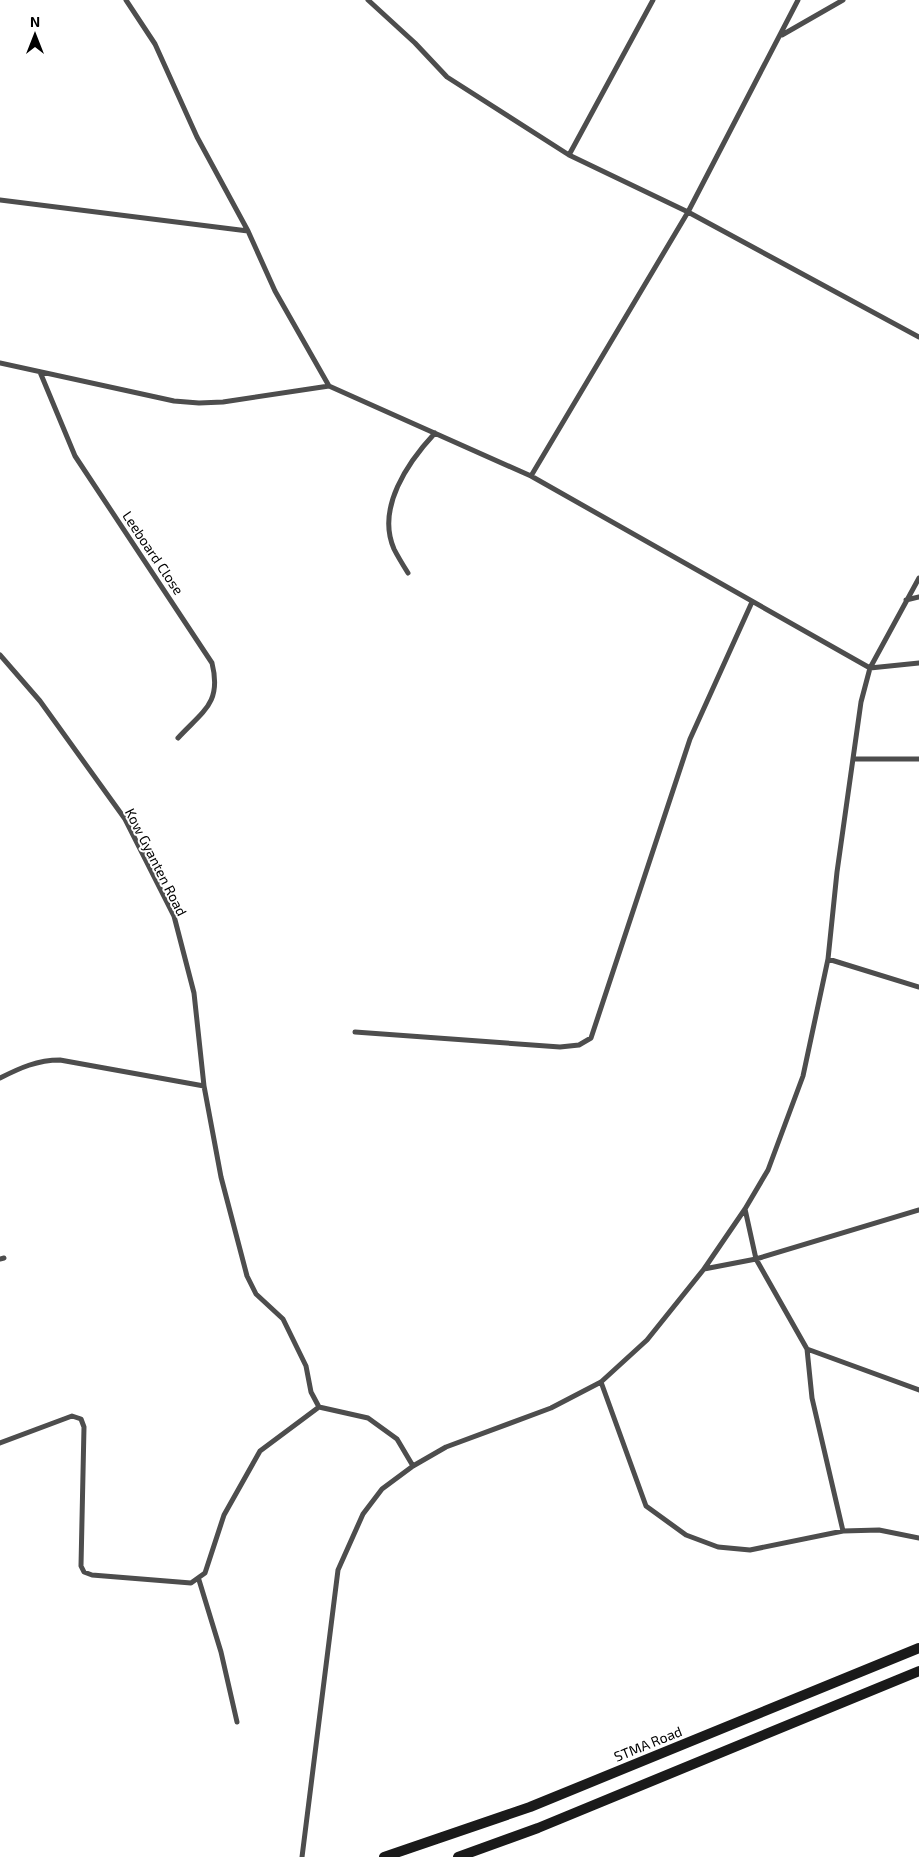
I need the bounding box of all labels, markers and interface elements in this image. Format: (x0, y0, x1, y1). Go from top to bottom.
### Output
north arrow (10, 10, 60, 60)
text: N (30, 13, 40, 30)
street label: Leeboard Close (119, 508, 188, 598)
street label: Kow Gyanten Road (122, 805, 191, 919)
street label: STMA Road (611, 1722, 684, 1765)

